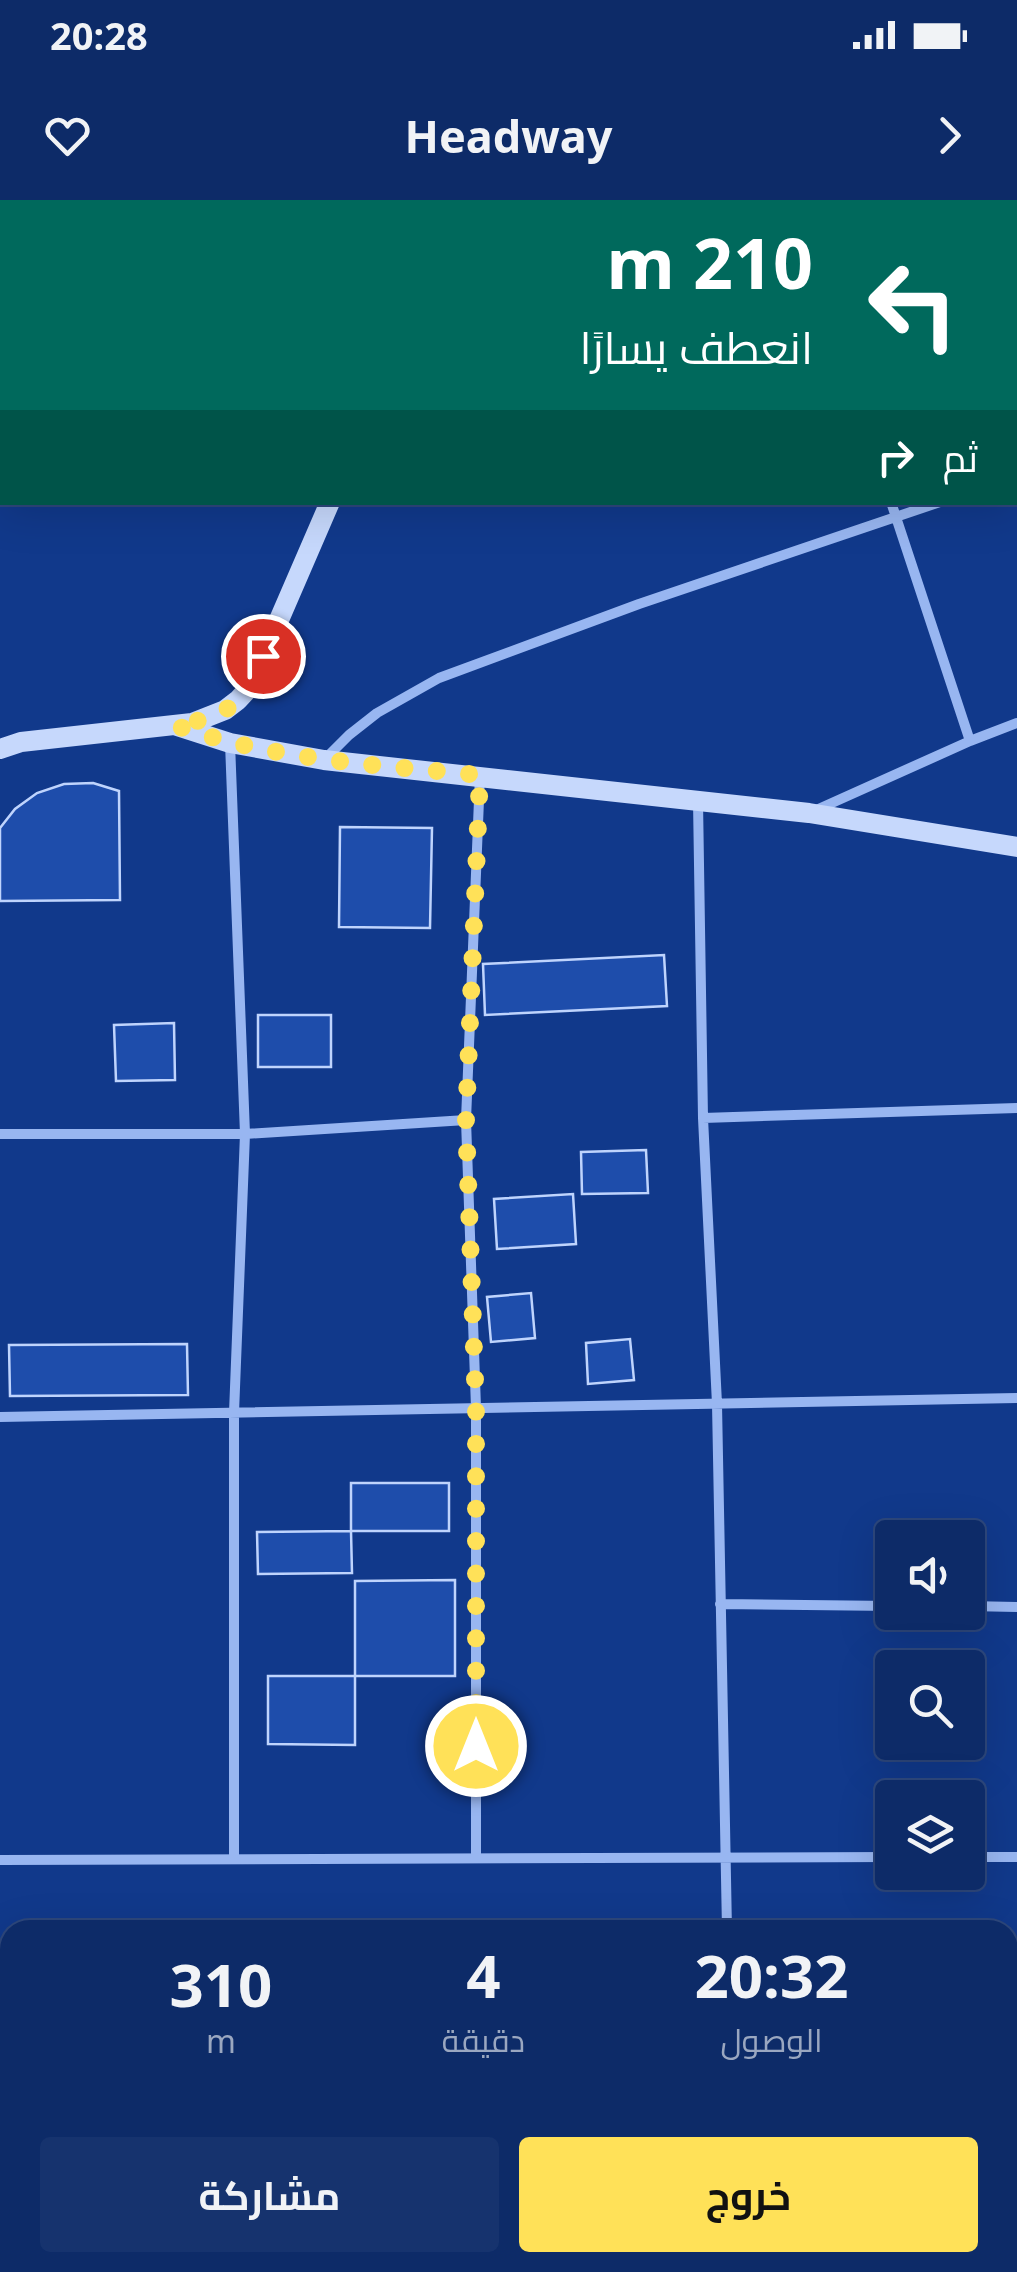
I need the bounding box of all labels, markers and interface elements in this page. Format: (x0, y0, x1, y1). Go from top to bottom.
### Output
text: 20:28 (50, 9, 148, 61)
text: Headway (405, 105, 612, 166)
icon: heart (40, 108, 95, 163)
icon: forward (922, 108, 977, 163)
text: 210 m (606, 214, 813, 310)
icon: left (848, 240, 978, 370)
text: انعطف يسارًا (579, 316, 813, 377)
icon: right (868, 430, 923, 485)
text: ثم (943, 431, 978, 483)
pin (221, 614, 306, 699)
icon: arrive (236, 629, 291, 684)
map controls (875, 1520, 985, 1890)
button: sound (875, 1520, 985, 1630)
button: search (875, 1650, 985, 1760)
position arrow (424, 1694, 528, 1798)
button: layers (875, 1780, 985, 1890)
text: 4 (466, 1934, 501, 2016)
text: 20:32 (694, 1934, 849, 2016)
text: 310 (169, 1943, 272, 2025)
text: دقيقة (442, 2018, 525, 2061)
text: الوصول (721, 2018, 823, 2061)
text: m (206, 2019, 236, 2062)
button: مشاركة (40, 2137, 499, 2252)
button: خروج (519, 2137, 978, 2252)

